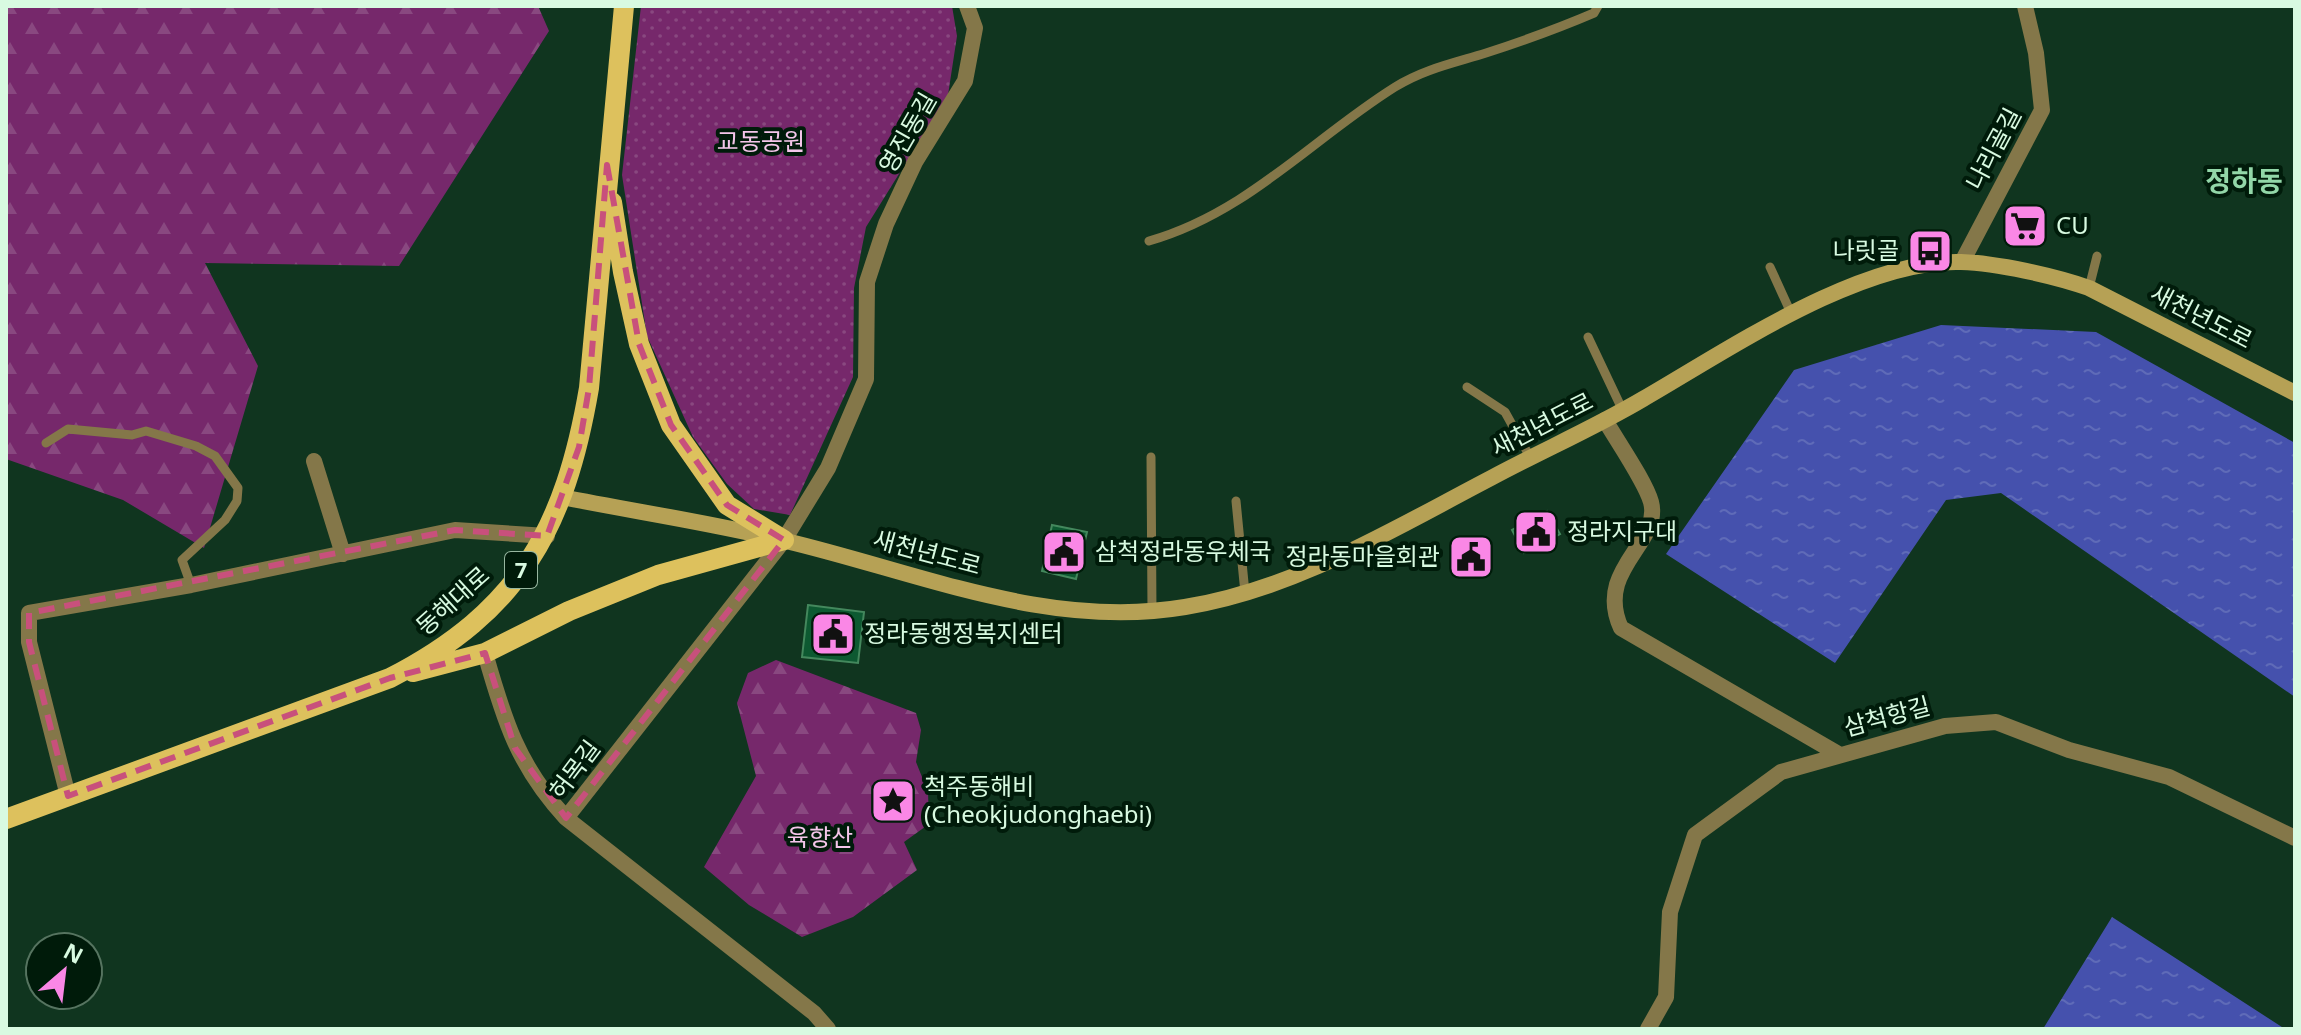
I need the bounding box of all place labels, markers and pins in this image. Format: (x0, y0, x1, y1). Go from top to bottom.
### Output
supermarket icon: CU (2001, 202, 2049, 250)
place label: CU (2056, 208, 2089, 241)
bus stop icon: 나릿골 (1906, 227, 1954, 275)
place label: 나릿골 (1833, 233, 1899, 266)
public building icon: 정라지구대 (1512, 508, 1560, 556)
place label: 정라지구대 (1567, 514, 1677, 547)
public building icon: 삼척정라동우체국 (1040, 528, 1088, 576)
public building icon: 정라동마을회관 (1447, 533, 1495, 581)
place label: 삼척정라동우체국 (1095, 534, 1272, 567)
place label: 정라동마을회관 (1285, 539, 1440, 572)
public building icon: 정라동행정복지센터 (809, 610, 857, 658)
place label: 정라동행정복지센터 (864, 616, 1063, 649)
place label: 척주동해비 (Cheokjudonghaebi) (924, 769, 1152, 830)
place icon: 척주동해비 (Cheokjudonghaebi) (869, 777, 917, 825)

